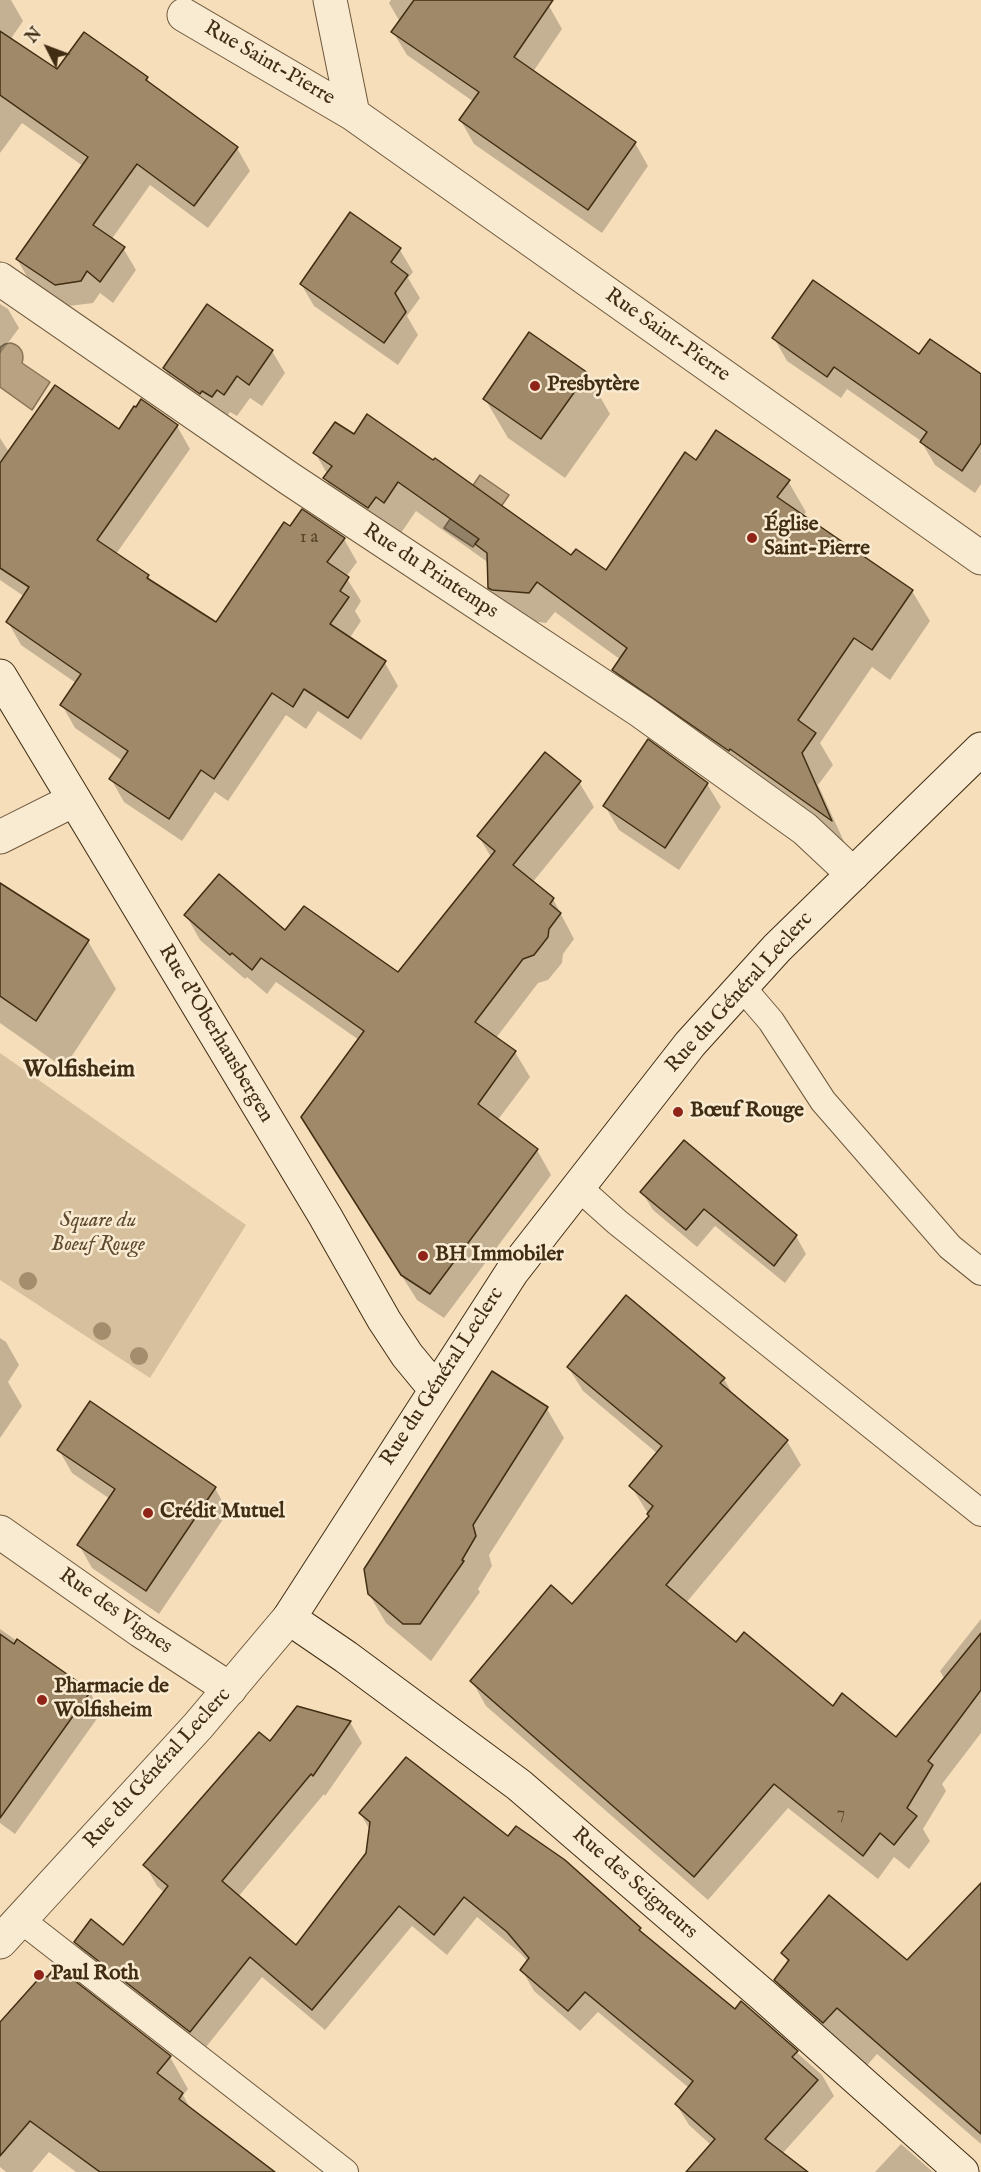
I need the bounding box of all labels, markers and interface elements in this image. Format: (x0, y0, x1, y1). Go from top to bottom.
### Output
street label: Rue Saint-Pierre (199, 16, 339, 112)
north arrow (18, 18, 78, 78)
text: N (23, 24, 47, 48)
street label: Rue Saint-Pierre (600, 284, 734, 388)
place label: Presbytère (547, 373, 639, 399)
marker: Presbytère (528, 379, 542, 393)
place label: Église Saint-Pierre (764, 513, 870, 563)
street label: Rue du Printemps (358, 519, 502, 625)
house number: 1 a (300, 527, 318, 549)
marker: Église Saint-Pierre (745, 531, 759, 545)
street label: Rue du Général Leclerc (661, 907, 819, 1079)
street label: Rue d'Oberhausbergen (152, 940, 278, 1128)
district label: Wolfisheim (23, 1057, 135, 1085)
place label: Bœuf Rouge (690, 1099, 804, 1125)
marker: Bœuf Rouge (671, 1105, 685, 1119)
park label: Square du Boeuf Rouge (51, 1209, 145, 1259)
place label: BH Immobiler (435, 1243, 564, 1269)
marker: BH Immobiler (416, 1249, 430, 1263)
street label: Rue du Général Leclerc (376, 1283, 510, 1471)
place label: Crédit Mutuel (160, 1500, 285, 1526)
marker: Crédit Mutuel (141, 1506, 155, 1520)
street label: Rue des Vignes (53, 1564, 177, 1660)
place label: Pharmacie de Wolfisheim (54, 1675, 169, 1725)
street label: Rue du Général Leclerc (79, 1683, 237, 1855)
marker: Pharmacie de Wolfisheim (35, 1693, 49, 1707)
house number: 7 (837, 1803, 845, 1825)
street label: Rue des Seigneurs (566, 1823, 702, 1945)
place label: Paul Roth (51, 1962, 139, 1988)
marker: Paul Roth (32, 1968, 46, 1982)

